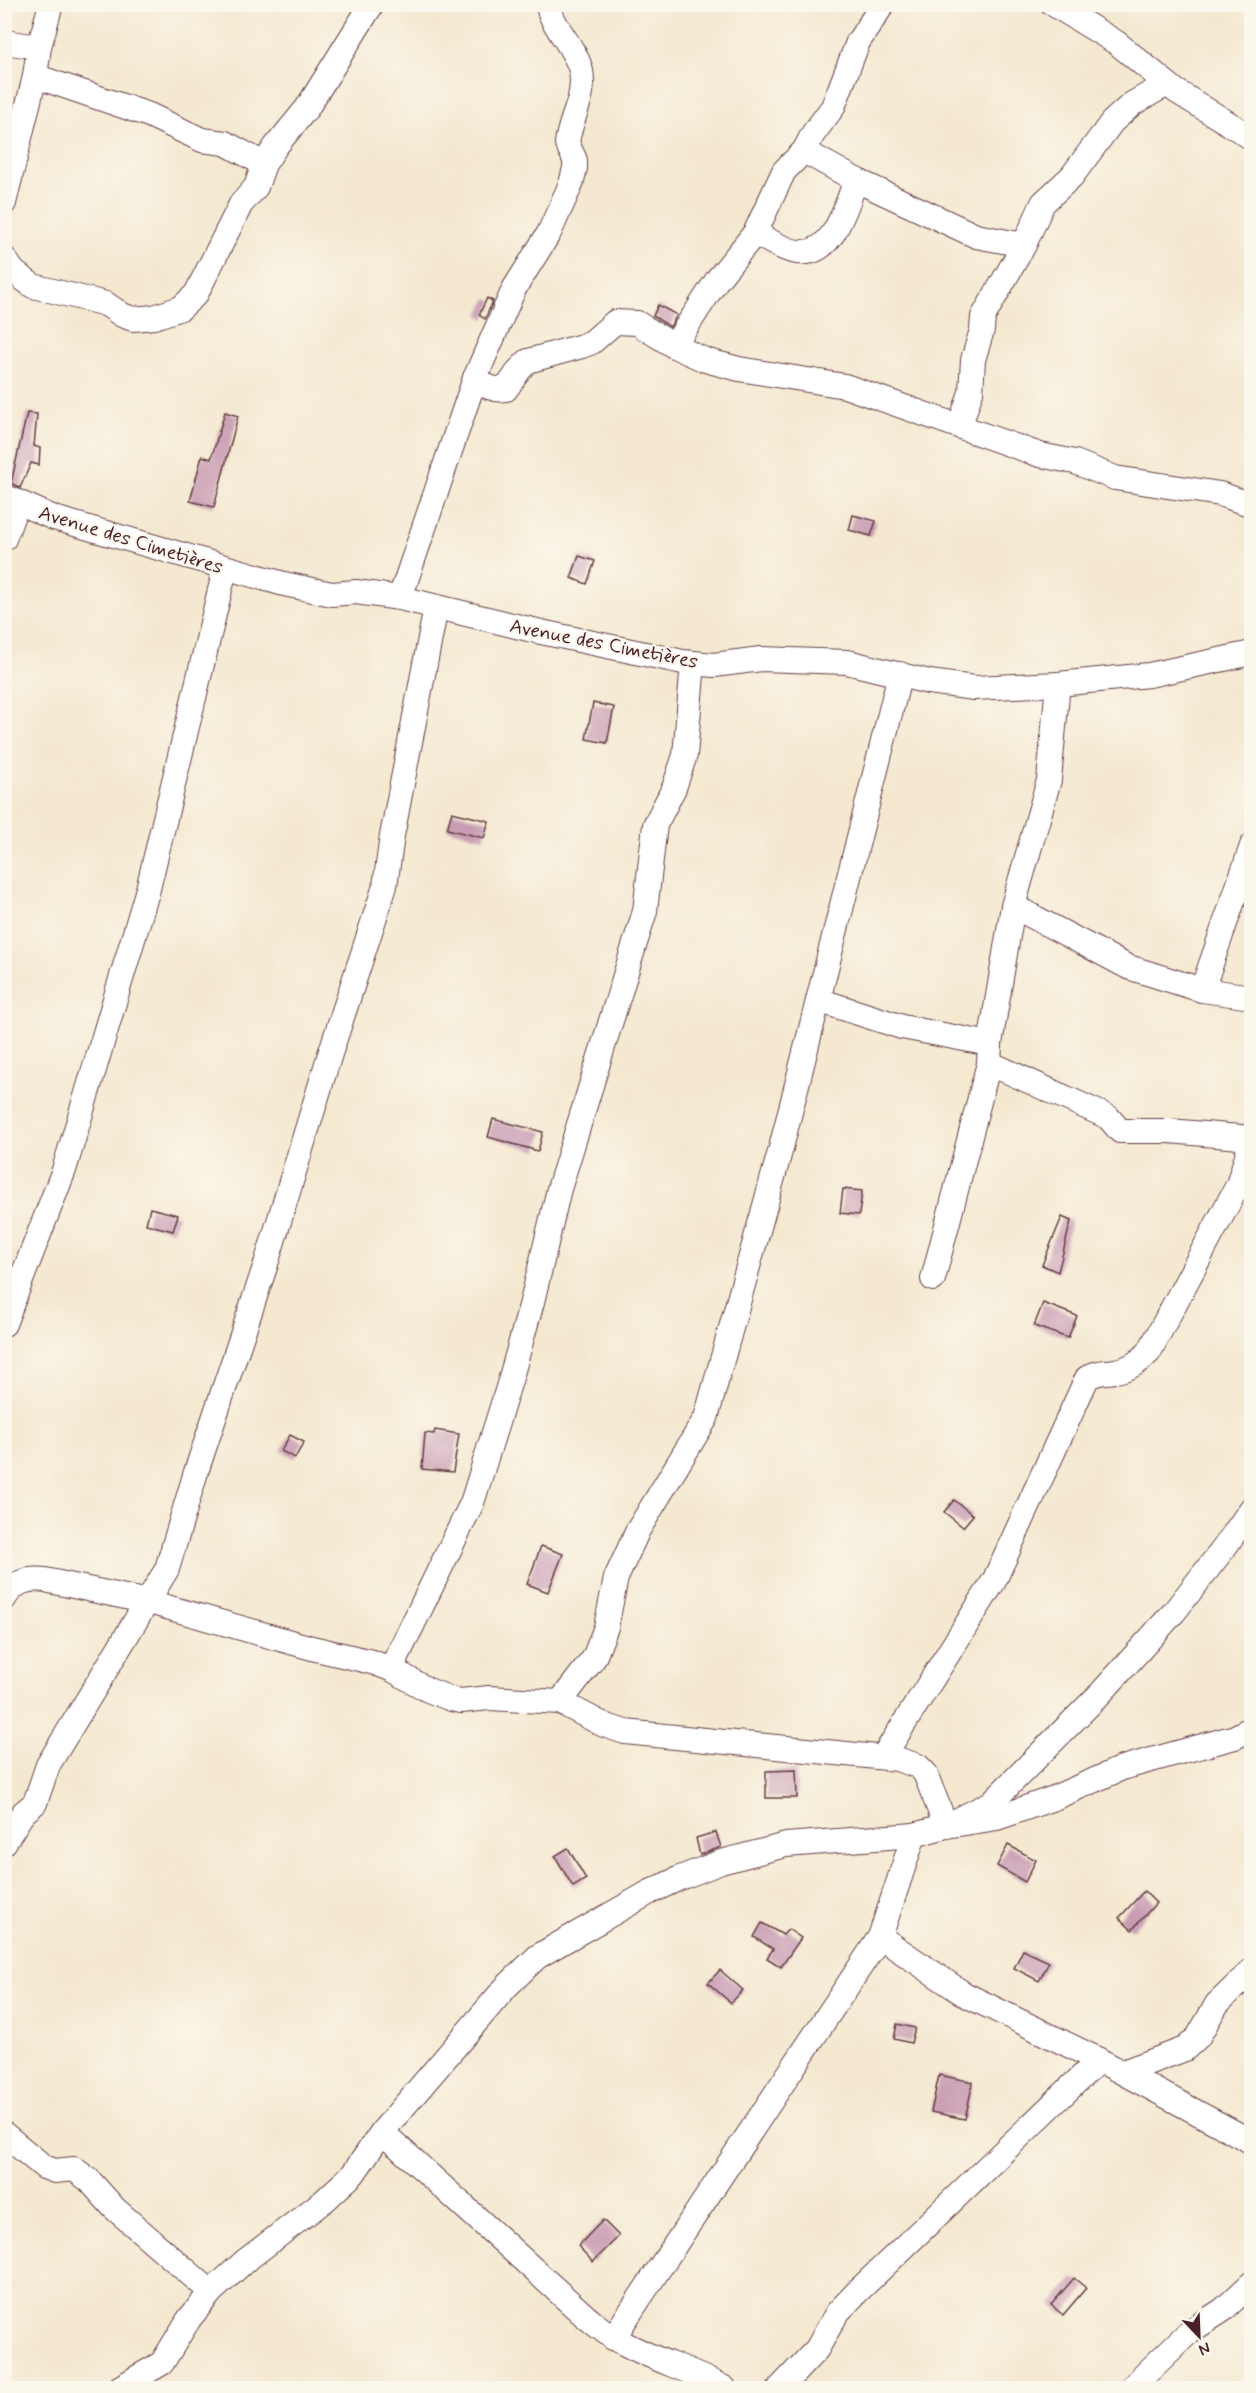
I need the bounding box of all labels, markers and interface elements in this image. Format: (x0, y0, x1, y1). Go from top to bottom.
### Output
street label: Avenue des Cimetières (35, 500, 226, 581)
street label: Avenue des Cimetières (507, 613, 700, 676)
north arrow (1169, 2306, 1229, 2366)
text: N (1195, 2337, 1213, 2360)

